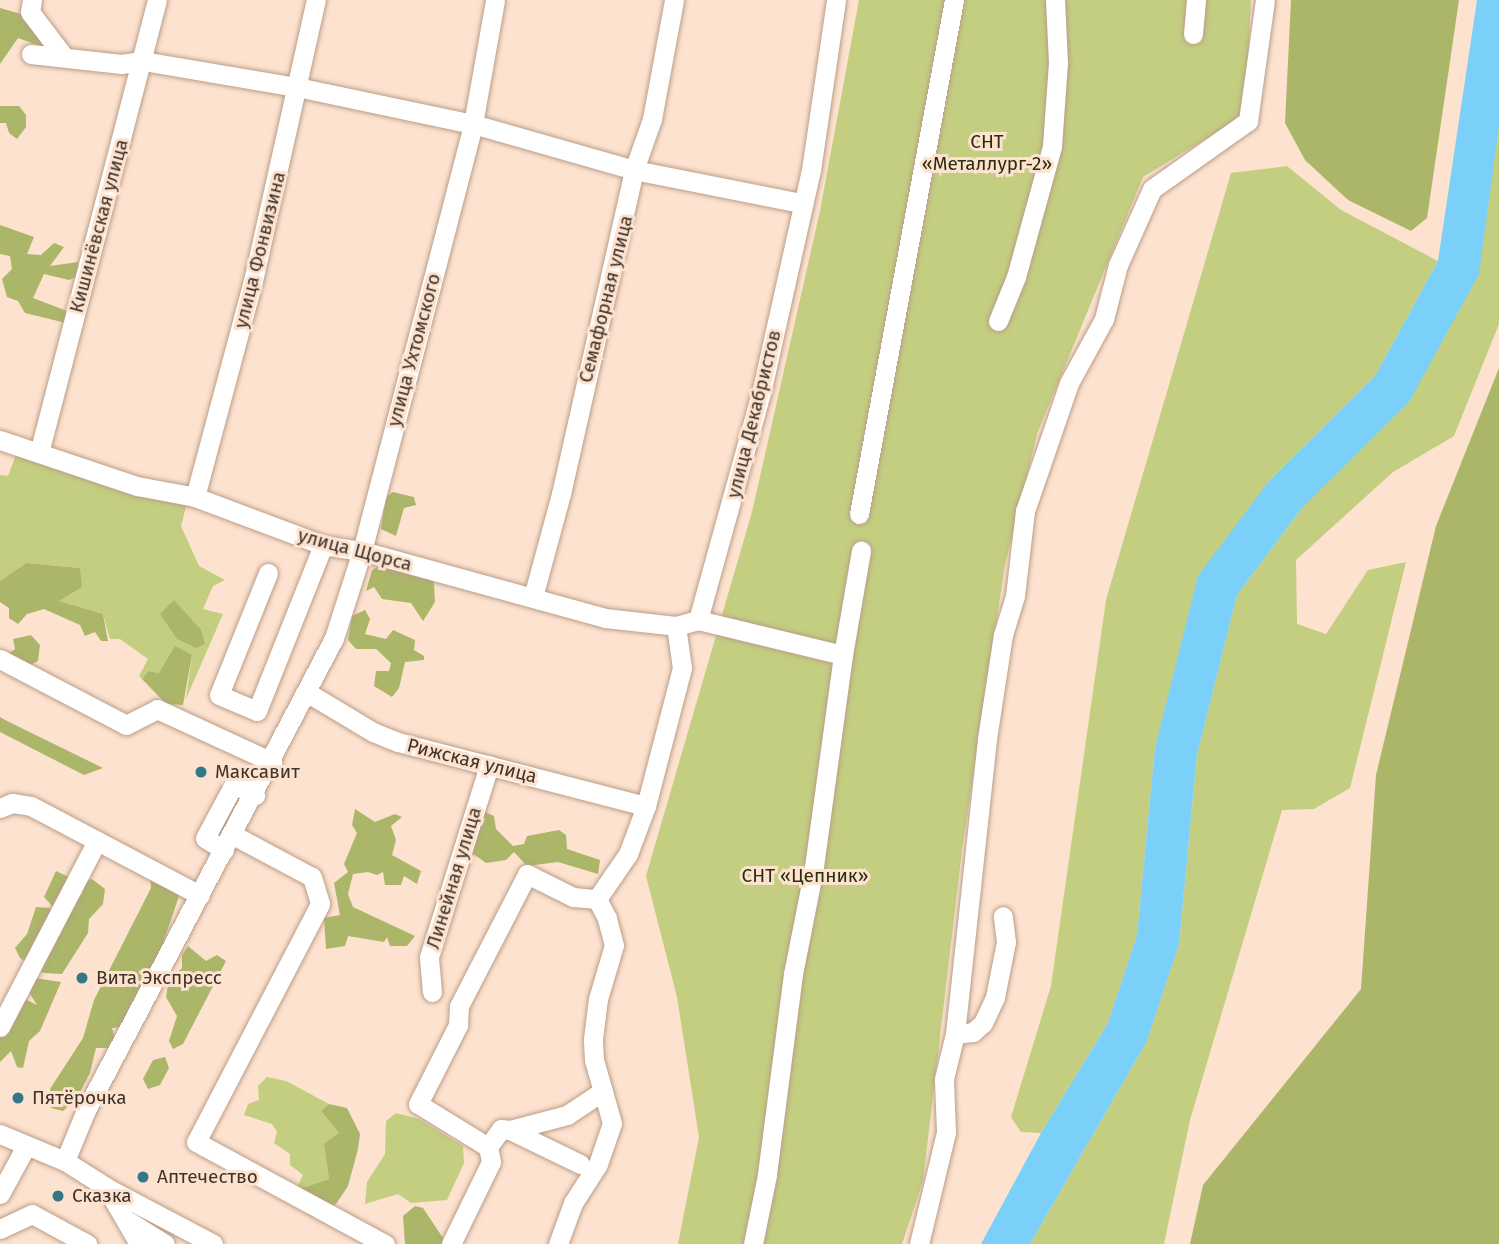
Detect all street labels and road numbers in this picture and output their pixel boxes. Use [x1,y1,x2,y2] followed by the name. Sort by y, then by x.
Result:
[65,137,133,315] street label: Кишинёвская улица
[230,169,290,331] street label: улица Фонвизина
[574,213,638,385] street label: Семафорная улица
[383,271,445,429] street label: улица Ухтомского
[722,328,786,500] street label: улица Декабристов
[295,524,415,576] street label: улица Щорса
[405,734,539,788] street label: Рижская улица
[422,804,486,952] street label: Линейная улица

